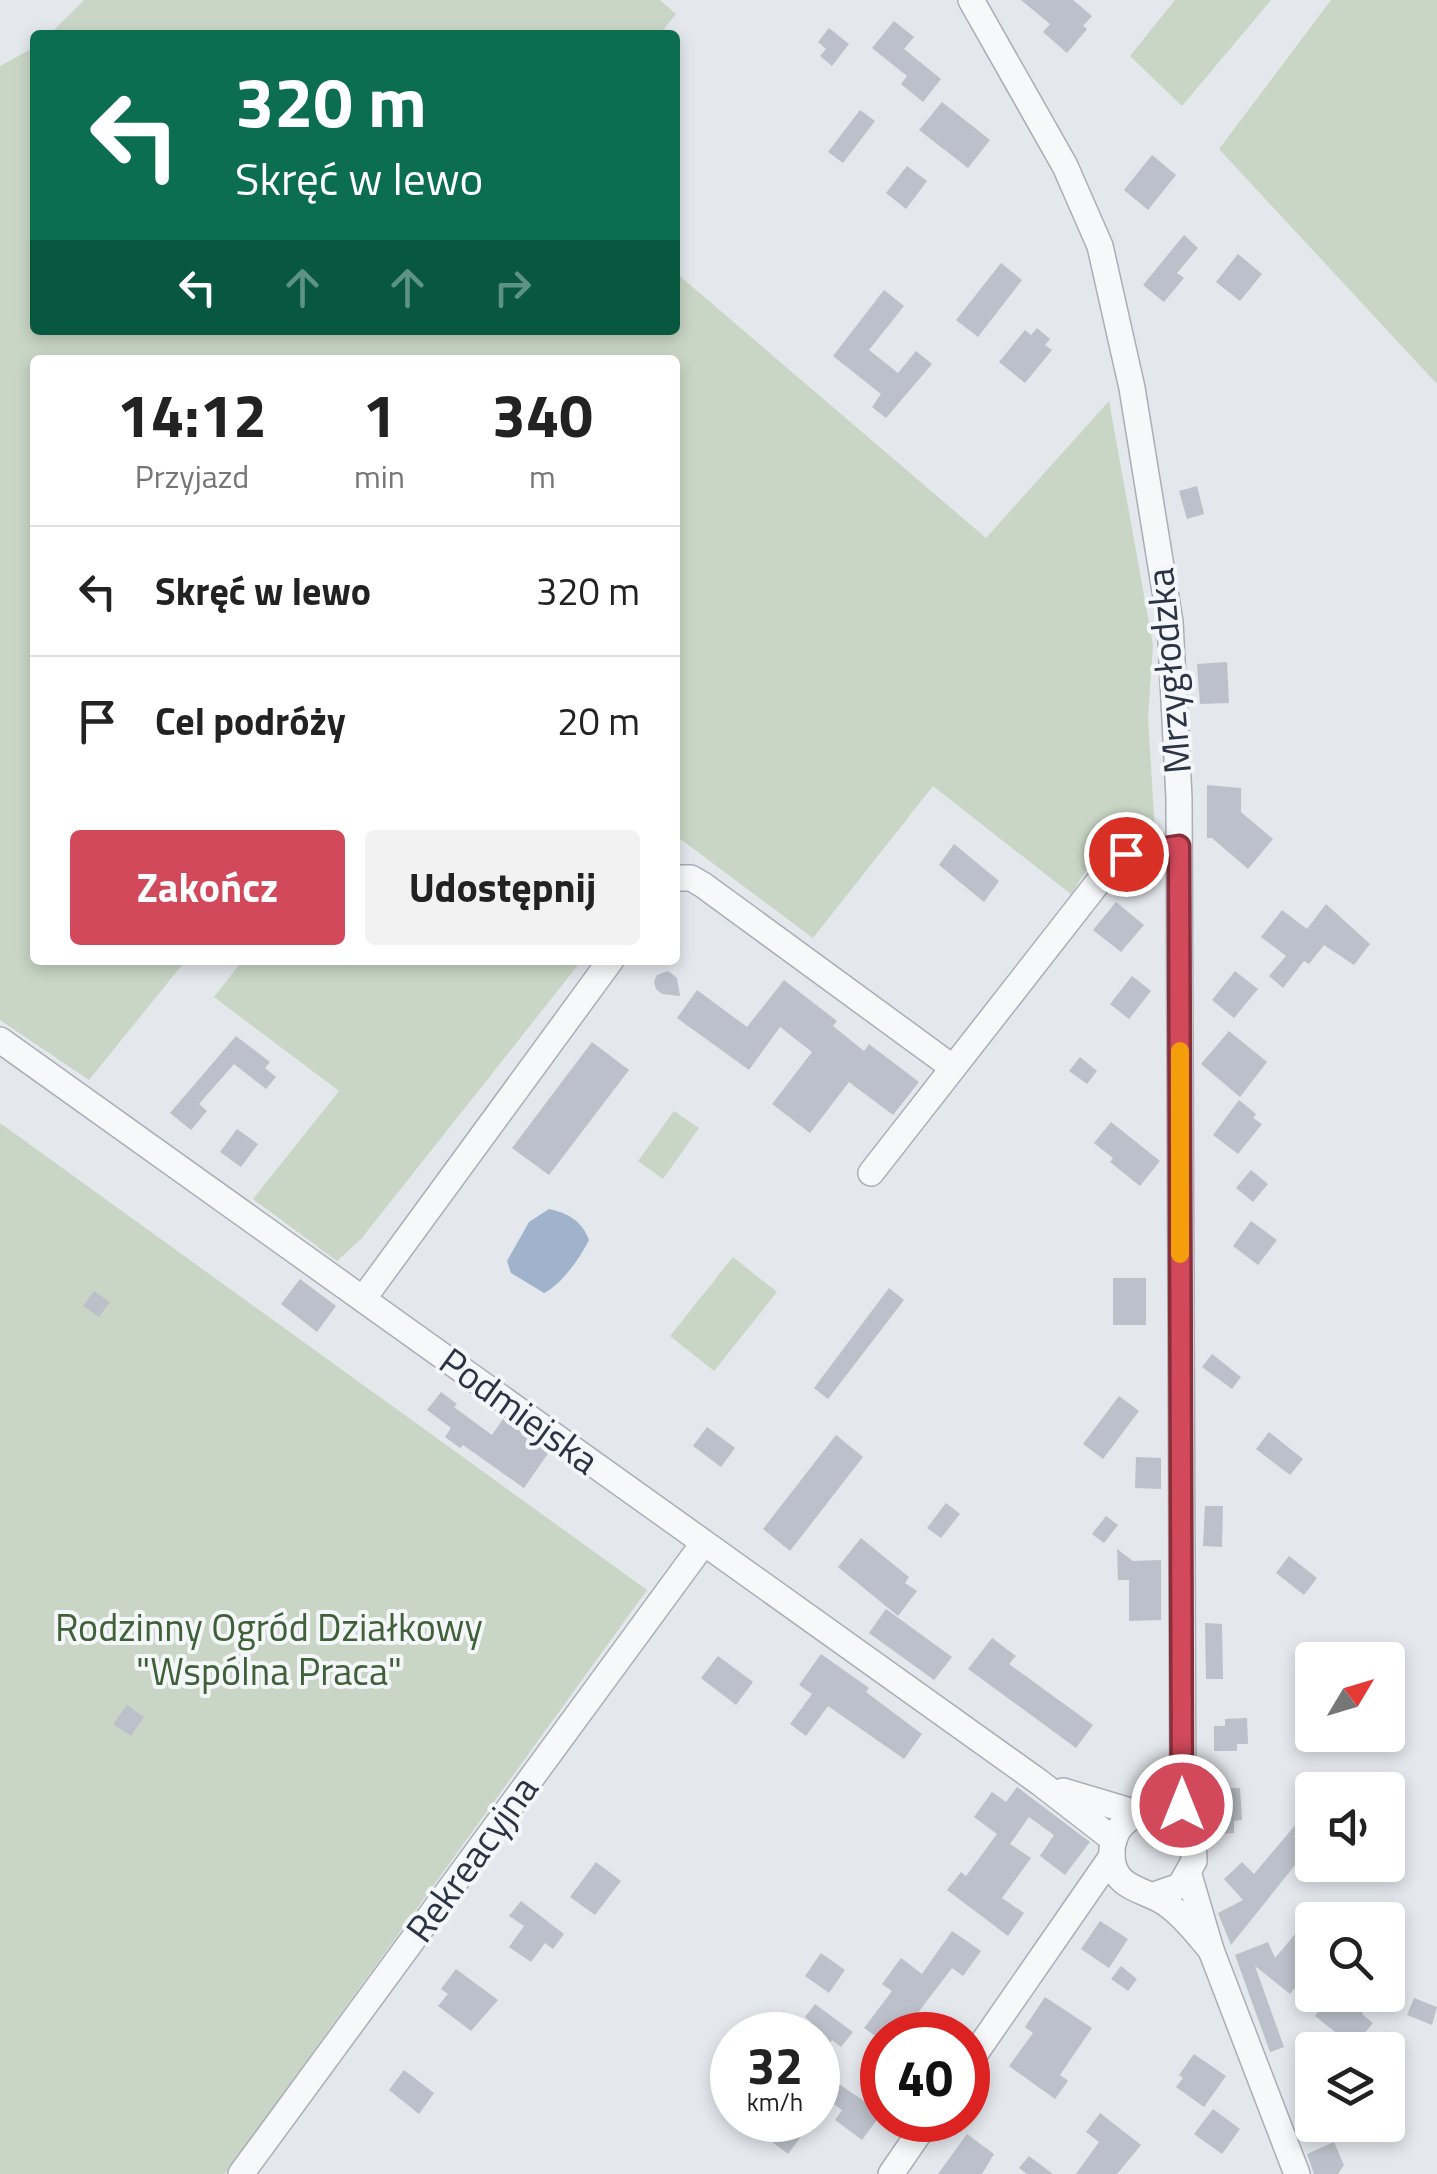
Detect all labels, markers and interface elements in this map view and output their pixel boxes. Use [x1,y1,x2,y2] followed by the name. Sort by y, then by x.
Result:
[235,48,427,154] text: 320 m
[70,70,200,200] icon: left
[235,144,483,212] text: Skręć w lewo
[170,260,225,315] icon: left
[275,260,330,315] icon: ahead
[380,260,435,315] icon: ahead
[485,260,540,315] icon: right
[117,369,267,460] text: 14:12
[363,369,396,460] text: 1
[492,369,593,460] text: 340
[135,452,249,500] text: Przyjazd
[354,452,405,500] text: min
[529,452,556,500] text: m
[155,562,371,620] text: Skręć w lewo
[536,562,640,620] text: 320 m
[70,564,125,619] icon: left
[1130,566,1206,776] street label: Mrzygłodzka
[155,692,346,750] text: Cel podróży
[557,692,640,750] text: 20 m
[70,694,125,749] icon: arrive
[1084,812,1169,897] pin
[1099,827,1154,882] icon: arrive
[70,830,345,945] button: Zakończ
[365,830,640,945] button: Udostępnij
[428,1332,611,1488] street label: Podmiejska
[55,1598,483,1700] park label: Rodzinny Ogród Działkowy "Wspólna Praca"
[1295,1642,1405,1752] north arrow
[1295,1642,1405,2142] map controls
[1130,1753,1234,1857] position arrow
[391,1763,552,1954] street label: Rekreacyjna
[1295,1772,1405,1882] button: sound
[1295,1902,1405,2012] button: search
[860,2012,990,2142] speed limit sign: 40
[747,2027,803,2103] text: 32
[1295,2032,1405,2142] button: layers
[747,2083,803,2121] text: km/h

